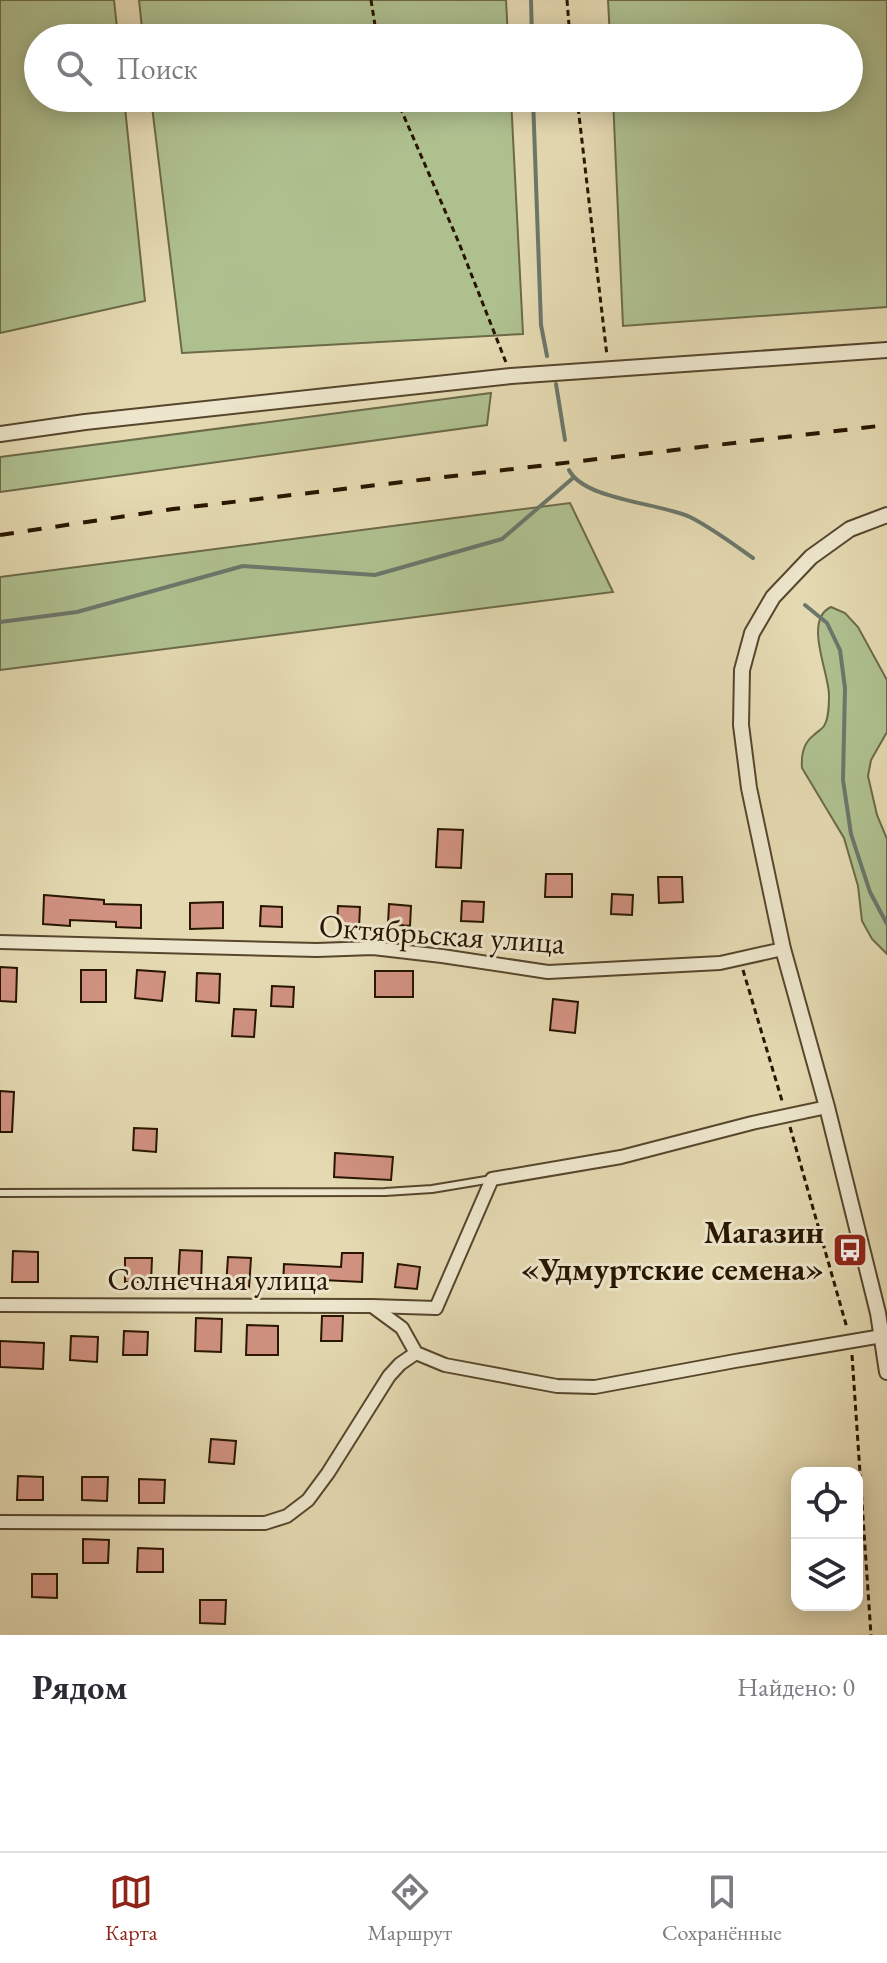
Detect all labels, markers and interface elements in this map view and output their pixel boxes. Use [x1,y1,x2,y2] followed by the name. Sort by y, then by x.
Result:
[24,24,863,112] search box
[52,46,96,90] icon: search
[116,49,198,88] text: Поиск
[318,904,567,964] street label: Октябрьская улица
[521,1211,824,1290] place label: Магазин «Удмуртские семена»
[831,1231,869,1269] bus stop icon: Магазин «Удмуртские семена»
[107,1258,329,1300] street label: Солнечная улица
[791,1467,863,1611] map controls
[791,1467,863,1539] button: locate
[791,1539,863,1611] button: layers
[32,1665,127,1709] text: Рядом
[737,1670,855,1704] text: Найдено: 0
[105,1870,158,1947] tab: Карта
[368,1870,452,1947] tab: Маршрут
[662,1870,782,1947] tab: Сохранённые

